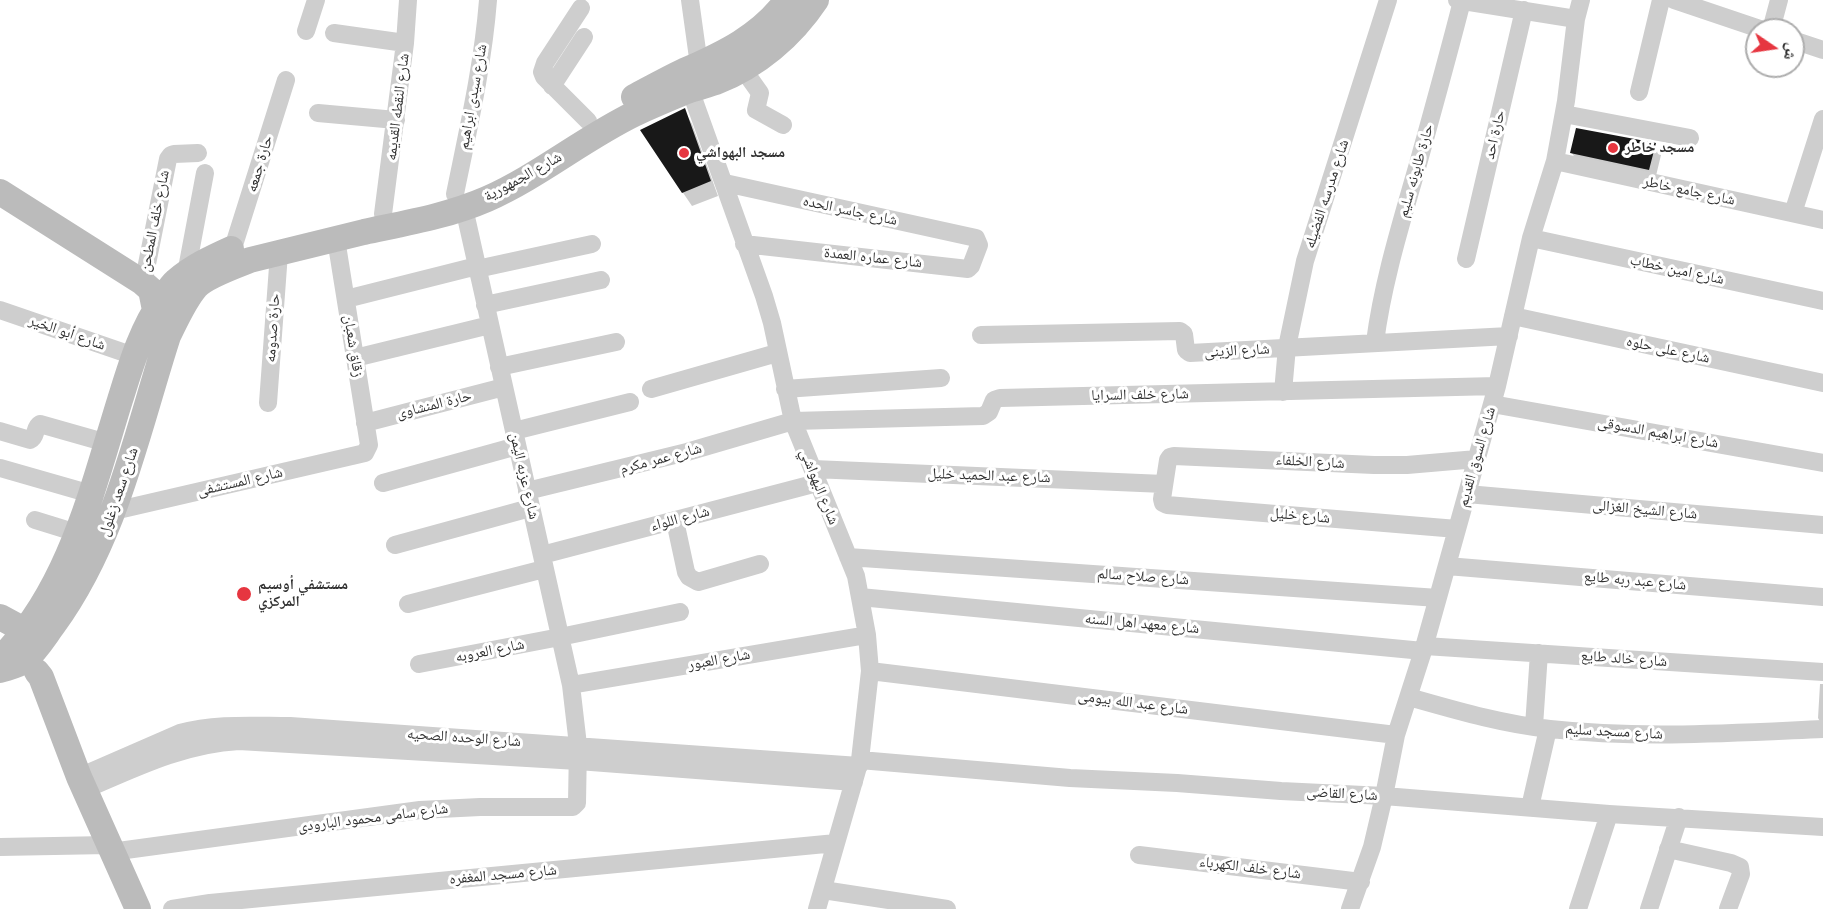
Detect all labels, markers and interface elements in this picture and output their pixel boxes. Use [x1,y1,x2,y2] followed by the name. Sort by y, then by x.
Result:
[1745,18,1805,78] north arrow
[1781,42,1801,62] text: ش
[455,43,491,151] street label: شارع سيدى ابراهيم
[382,52,414,162] street label: شارع النقطه القديمه
[1481,109,1509,161] street label: حارة احد
[1394,122,1438,220] street label: حارة طابونه سليم
[243,134,277,194] street label: حارة جمعه
[1301,137,1353,251] street label: شارع مدرسه الفضيله
[1625,139,1694,157] place label: مسجد خاطر
[1606,141,1620,155] marker: مسجد خاطر
[696,144,785,162] place label: مسجد البهواشي
[677,146,691,160] marker: مسجد البهواشي
[481,148,565,206] street label: شارع الجمهورية
[136,169,174,273] street label: شارع خلف المطحن
[1641,172,1737,210] street label: شارع جامع خاطر
[801,192,899,230] street label: شارع جاسر الحده
[823,244,923,272] street label: شارع عماره العمدة
[1628,251,1726,289] street label: شارع امين خطاب
[262,293,284,363] street label: حارة صدومه
[26,312,108,354] street label: شارع أبو الخير
[339,314,367,378] street label: زقاق شعبان
[1625,332,1711,368] street label: شارع على حلوه
[1204,340,1270,362] street label: شارع الزينى
[1091,385,1189,405] street label: شارع خلف السرايا
[395,387,473,423] street label: حارة المنشاوى
[1454,405,1500,509] street label: شارع السوق القديم
[1596,414,1720,452] street label: شارع ابراهيم الدسوقى
[505,431,543,521] street label: شارع عزبه اليمن
[618,439,704,479] street label: شارع عمر مكرم
[95,445,143,539] street label: شارع سعد زغلول
[796,446,842,528] street label: شارع البهواشي
[1275,451,1345,473] street label: شارع الخلفاء
[196,463,284,501] street label: شارع المستشفى
[927,465,1051,487] street label: شارع عبد الحميد خليل
[1592,496,1698,524] street label: شارع الشيخ الغزالى
[649,503,711,535] street label: شارع اللواء
[1269,504,1331,528] street label: شارع خليل
[1096,565,1190,589] street label: شارع صلاح سالم
[1583,568,1687,594] street label: شارع عبد ربه طايع
[258,576,348,611] place label: مستشفي أوسيم المركزي
[235,585,253,603] marker: مستشفي أوسيم المركزي
[1084,610,1200,638] street label: شارع معهد اهل السنه
[454,636,526,666] street label: شارع العروبه
[686,646,752,674] street label: شارع العبور
[1580,647,1668,671] street label: شارع خالد طايع
[1077,687,1189,719] street label: شارع عبد الله بيومى
[1565,720,1663,744] street label: شارع مسجد سليم
[407,725,521,751] street label: شارع الوحده الصحيه
[1306,783,1378,805] street label: شارع القاضى
[297,800,449,836] street label: شارع سامى محمود البارودى
[1198,853,1302,883] street label: شارع خلف الكهرباء
[448,861,558,889] street label: شارع مسجد المغفره

